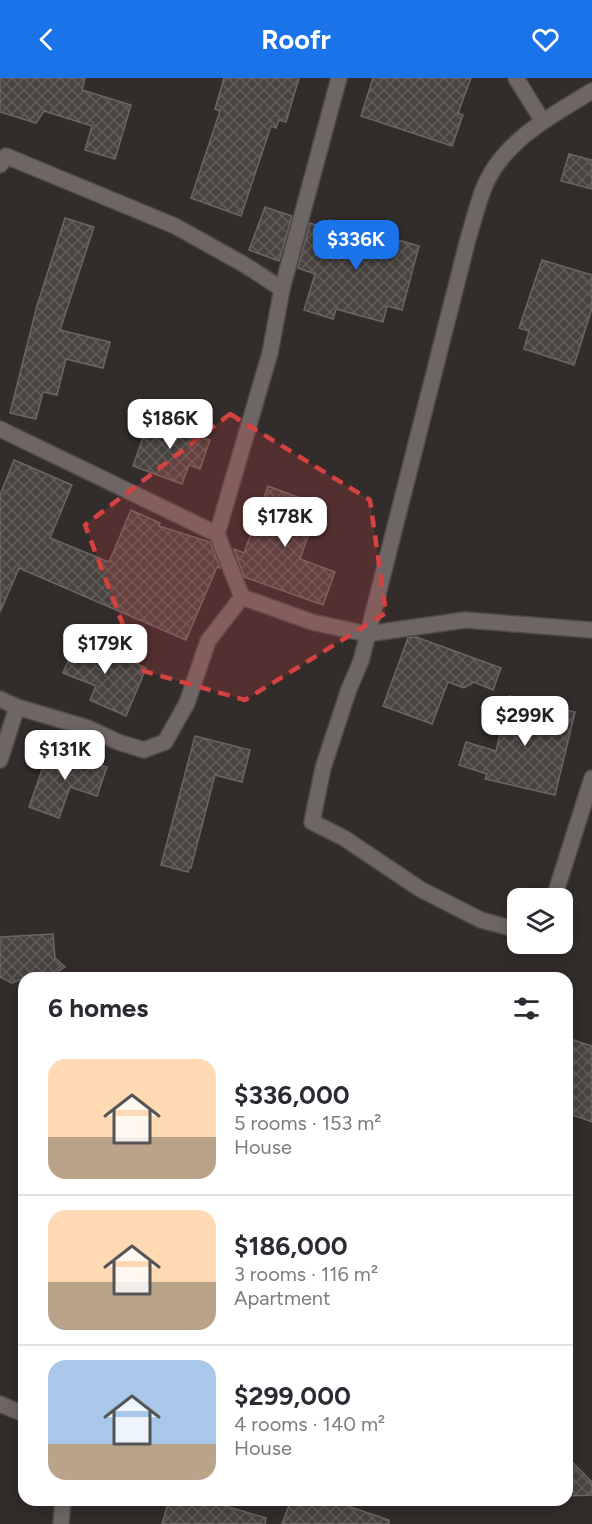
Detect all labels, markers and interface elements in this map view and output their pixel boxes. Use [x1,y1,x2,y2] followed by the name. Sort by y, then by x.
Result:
[30,23,63,56] icon: back
[261,23,331,56] text: Roofr
[529,23,562,56] icon: heart
[314,220,398,271] pin: $336K
[327,227,385,251] text: $336K
[128,399,212,450] pin: $186K
[142,406,198,430] text: $186K
[243,497,327,548] pin: $178K
[257,504,313,528] text: $178K
[63,624,147,675] pin: $179K
[77,631,133,655] text: $179K
[483,696,567,747] pin: $299K
[495,703,555,727] text: $299K
[23,730,107,781] pin: $131K
[39,737,91,761] text: $131K
[507,888,573,954] map controls
[507,888,573,954] button: layers
[48,992,148,1024] text: 6 homes
[510,992,543,1025] icon: filters
[234,1079,350,1111] text: $336,000
[96,1083,168,1155] icon: home
[234,1111,382,1135] text: 5 rooms · 153 m²
[234,1135,292,1159] text: House
[234,1230,348,1262] text: $186,000
[96,1234,168,1306] icon: home
[234,1262,378,1286] text: 3 rooms · 116 m²
[234,1286,331,1310] text: Apartment
[234,1380,351,1412] text: $299,000
[96,1384,168,1456] icon: home
[234,1412,385,1436] text: 4 rooms · 140 m²
[234,1436,292,1460] text: House

